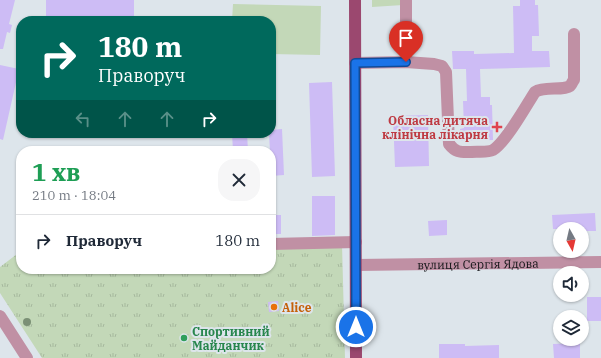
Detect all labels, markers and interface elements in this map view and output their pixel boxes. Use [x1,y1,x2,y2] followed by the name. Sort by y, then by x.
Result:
[389,21,423,62] pin
[395,27,417,49] icon: arrive
[98,28,182,65] text: 180 m
[32,32,84,84] icon: right
[98,64,186,87] text: Праворуч
[72,108,94,130] icon: left
[114,108,136,130] icon: ahead
[156,108,178,130] icon: ahead
[198,108,220,130] icon: right
[382,113,488,142] place label: Обласна дитяча клінічна лікарня
[491,121,503,133] marker: Обласна дитяча клінічна лікарня
[32,156,80,188] text: 1 хв
[218,159,260,201] button: close
[32,187,116,204] text: 210 m · 18:04
[553,222,589,258] north arrow
[553,222,589,346] map controls
[32,230,54,252] icon: right
[66,231,142,250] text: Праворуч
[215,231,260,250] text: 180 m
[417,255,539,272] street label: вулиця Сергія Ядова
[553,266,589,302] button: sound
[282,300,312,315] place label: Alice
[269,302,279,312] marker: Alice
[335,306,377,348] position arrow
[553,310,589,346] button: layers
[192,324,270,353] place label: Спортивний Майданчик
[179,333,189,343] marker: Спортивний Майданчик

